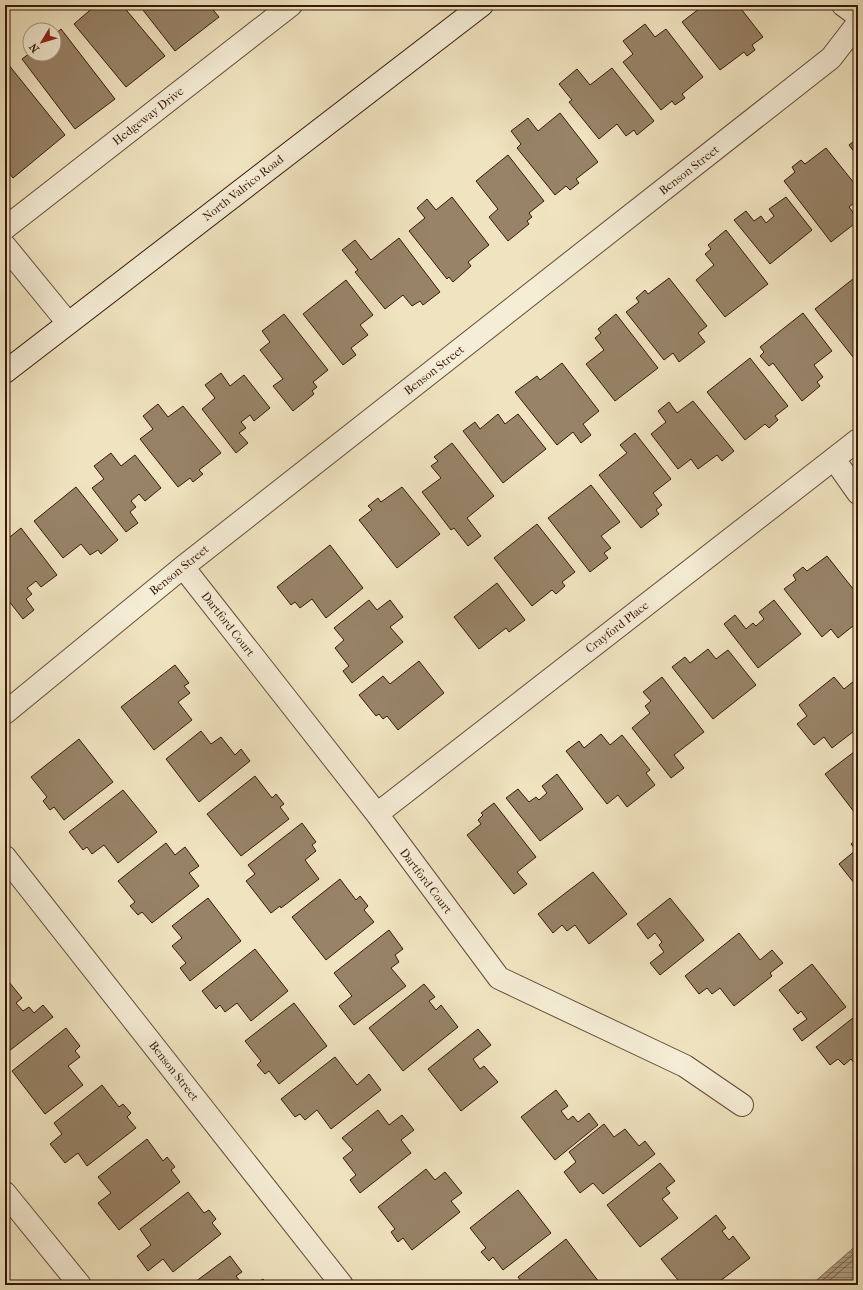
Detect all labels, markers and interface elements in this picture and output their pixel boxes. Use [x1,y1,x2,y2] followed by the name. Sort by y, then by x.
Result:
[22,22,62,62] north arrow
[26,40,42,55] text: N
[110,84,186,148] street label: Hedgeway Drive
[656,142,722,198] street label: Benson Street
[200,152,287,224] street label: North Valrico Road
[401,342,467,398] street label: Benson Street
[146,541,212,598] street label: Benson Street
[198,589,258,660] street label: Dartford Court
[583,598,651,656] street label: Crayford Place
[397,846,456,917] street label: Dartford Court
[146,1038,202,1104] street label: Benson Street

